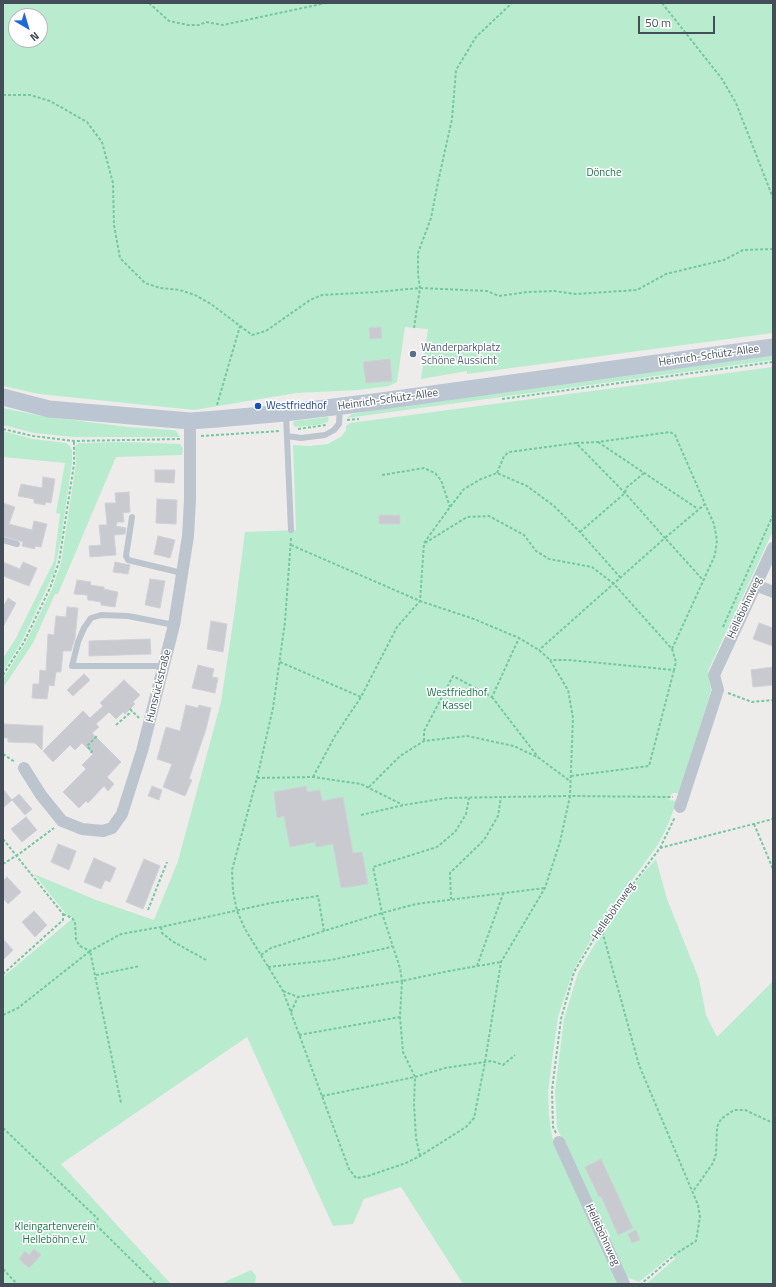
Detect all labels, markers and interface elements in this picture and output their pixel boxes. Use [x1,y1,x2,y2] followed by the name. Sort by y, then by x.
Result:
[8,8,48,48] north arrow
[640,8,717,34] scale bar
[645,13,671,32] text: 50 m
[27,28,43,45] text: N
[586,166,622,180] park label: Dönche
[421,341,500,367] place label: Wanderparkplatz Schöne Aussicht
[658,342,760,370] street label: Heinrich-Schütz-Allee
[408,349,418,359] marker: Wanderparkplatz Schöne Aussicht
[337,386,439,414] street label: Heinrich-Schütz-Allee
[266,399,327,413] place label: Westfriedhof
[253,401,263,411] marker: Westfriedhof
[725,575,765,641] street label: Helleböhnweg
[144,648,174,724] street label: Hunsrückstraße
[427,686,487,712] park label: Westfriedhof Kassel
[590,880,638,942] street label: Helleböhnweg
[582,1202,622,1268] street label: Helleböhnweg
[14,1220,96,1246] park label: Kleingartenverein Helleböhn e.V.

